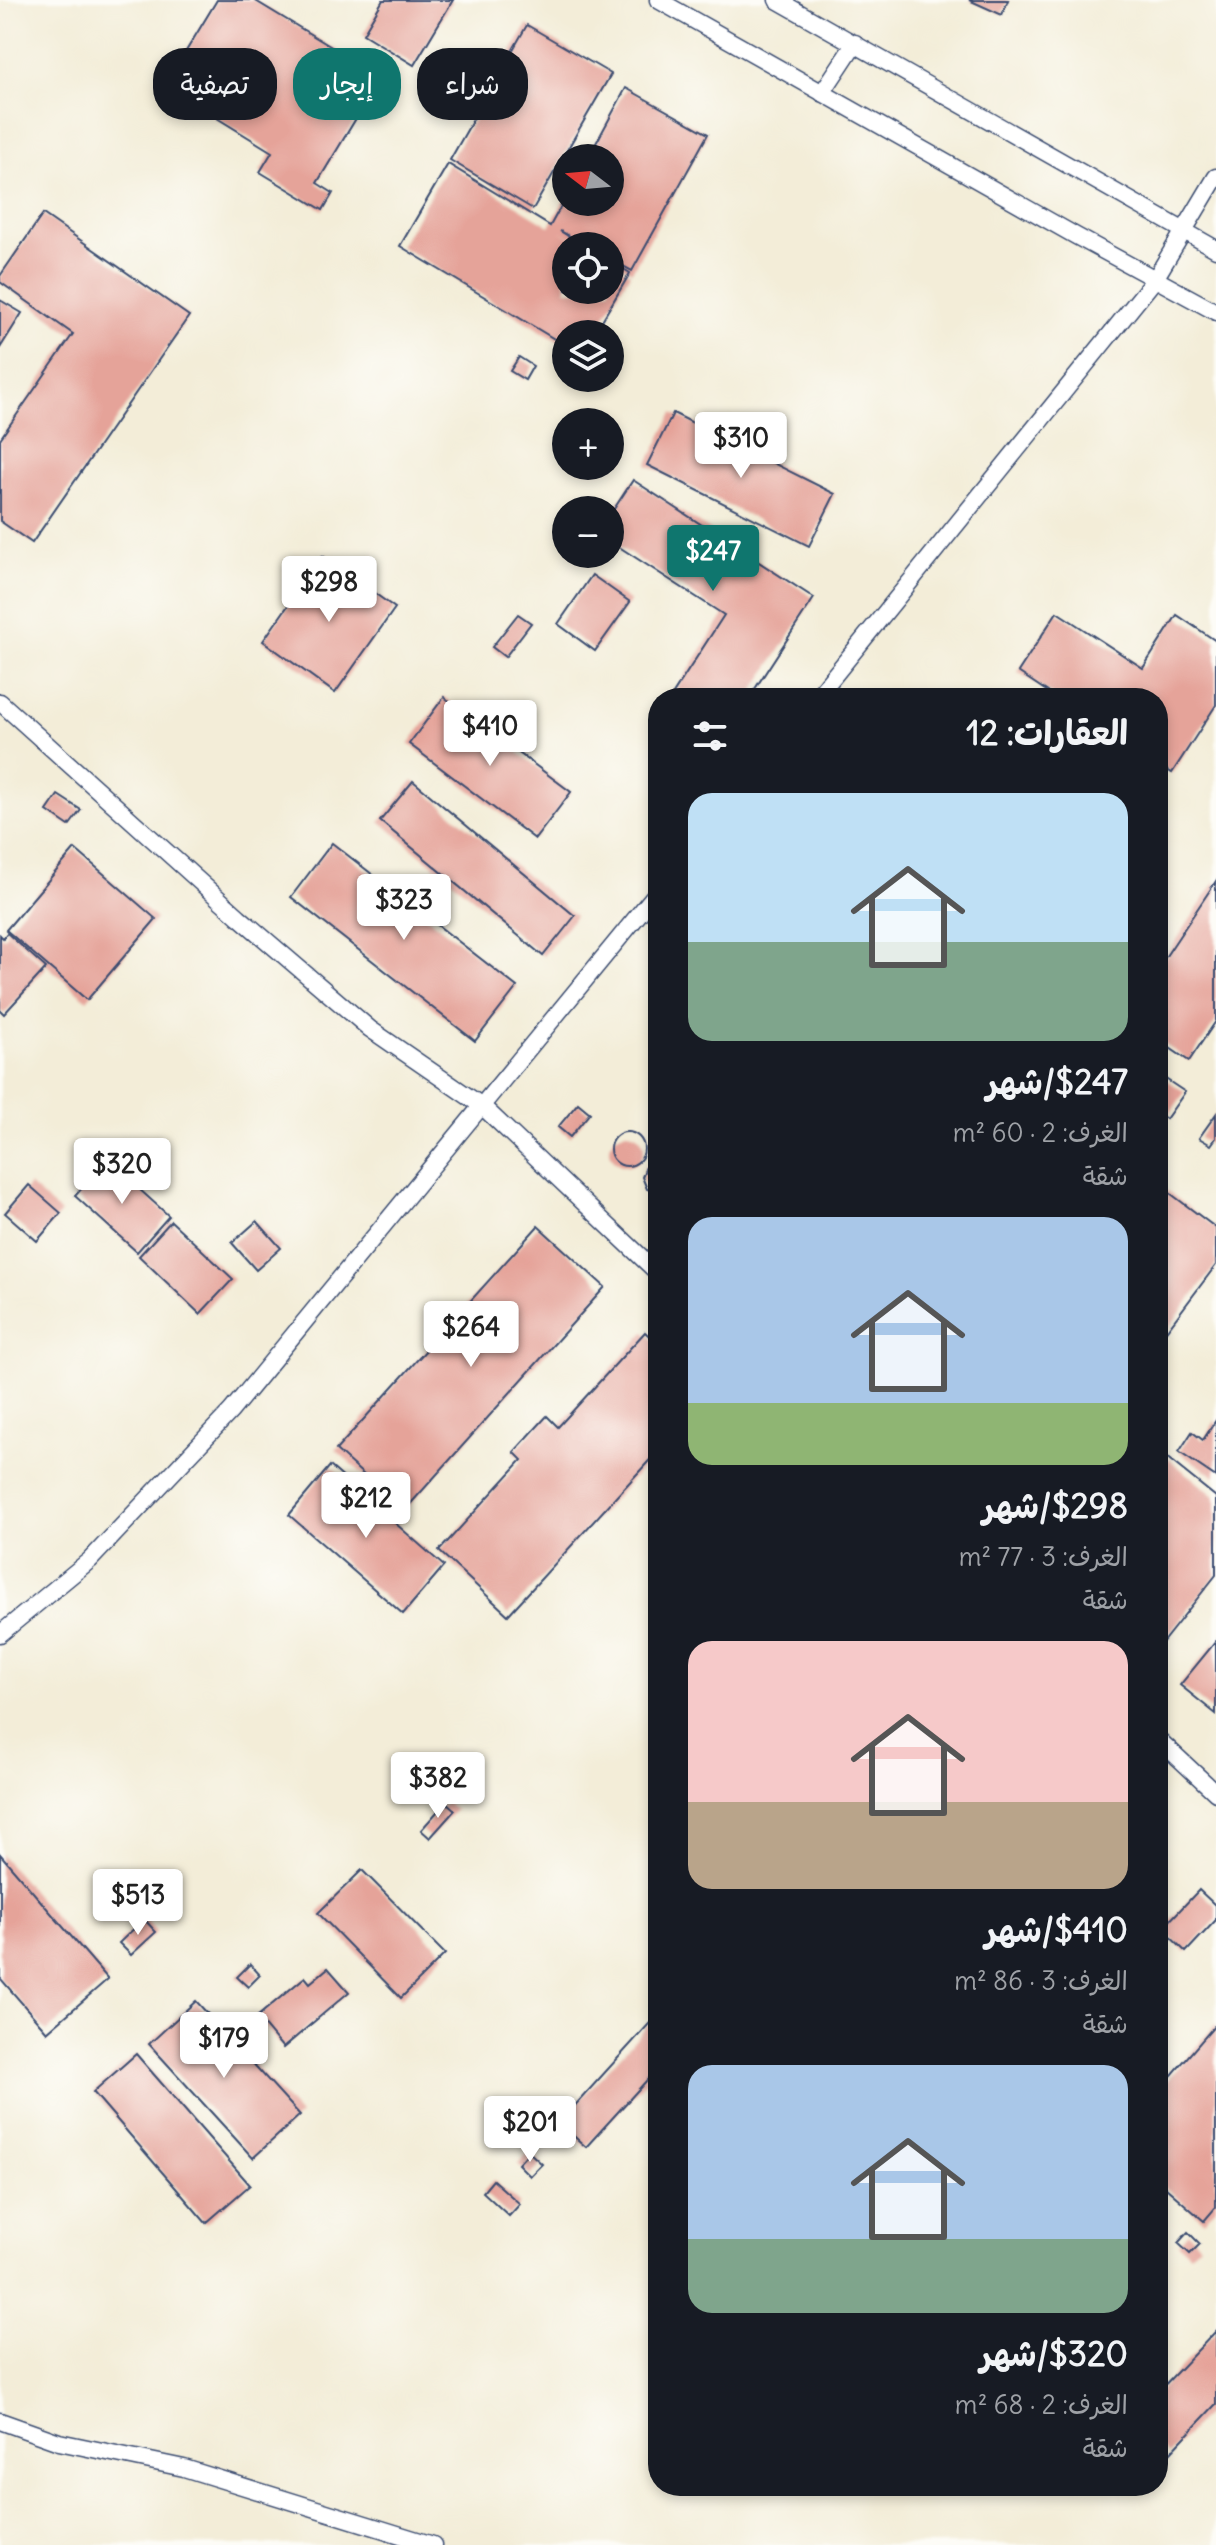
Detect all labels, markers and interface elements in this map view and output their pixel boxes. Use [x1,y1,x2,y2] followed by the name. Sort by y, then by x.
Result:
[153,48,277,120] chip: تصفية
[293,48,401,120] chip: إيجار
[417,48,528,120] chip: شراء
[552,144,624,216] north arrow
[552,144,624,568] map controls
[552,232,624,304] button: locate
[552,320,624,392] button: layers
[552,408,624,480] button: +
[694,412,788,480] pin: $310
[713,421,769,454] text: $310
[552,496,624,568] button: −
[666,525,760,593] pin: $247
[685,534,741,567] text: $247
[282,556,376,624] pin: $298
[300,565,358,598] text: $298
[443,700,537,768] pin: $410
[462,709,518,742] text: $410
[966,711,1128,754] text: العقارات: 12
[688,714,732,758] icon: filters
[836,845,980,989] icon: home
[357,874,451,942] pin: $323
[375,883,433,916] text: $323
[986,1060,1128,1103] text: $247/شهر
[953,1116,1128,1149] text: الغرف: 2 · 60 m²
[75,1138,169,1206] pin: $320
[92,1147,152,1180] text: $320
[1083,1159,1128,1192] text: شقة
[836,1269,980,1413] icon: home
[424,1301,518,1369] pin: $264
[442,1310,500,1343] text: $264
[319,1472,413,1540] pin: $212
[339,1481,393,1514] text: $212
[983,1484,1128,1527] text: $298/شهر
[959,1540,1128,1573] text: الغرف: 3 · 77 m²
[1083,1583,1128,1616] text: شقة
[836,1693,980,1837] icon: home
[391,1752,485,1820] pin: $382
[409,1761,467,1794] text: $382
[91,1869,185,1937] pin: $513
[111,1878,165,1911] text: $513
[985,1908,1128,1951] text: $410/شهر
[954,1964,1128,1997] text: الغرف: 3 · 86 m²
[1083,2007,1128,2040] text: شقة
[177,2012,271,2080] pin: $179
[198,2021,250,2054] text: $179
[483,2096,577,2164] pin: $201
[502,2105,558,2138] text: $201
[836,2117,980,2261] icon: home
[980,2332,1128,2375] text: $320/شهر
[955,2388,1128,2421] text: الغرف: 2 · 68 m²
[1083,2431,1128,2464] text: شقة

